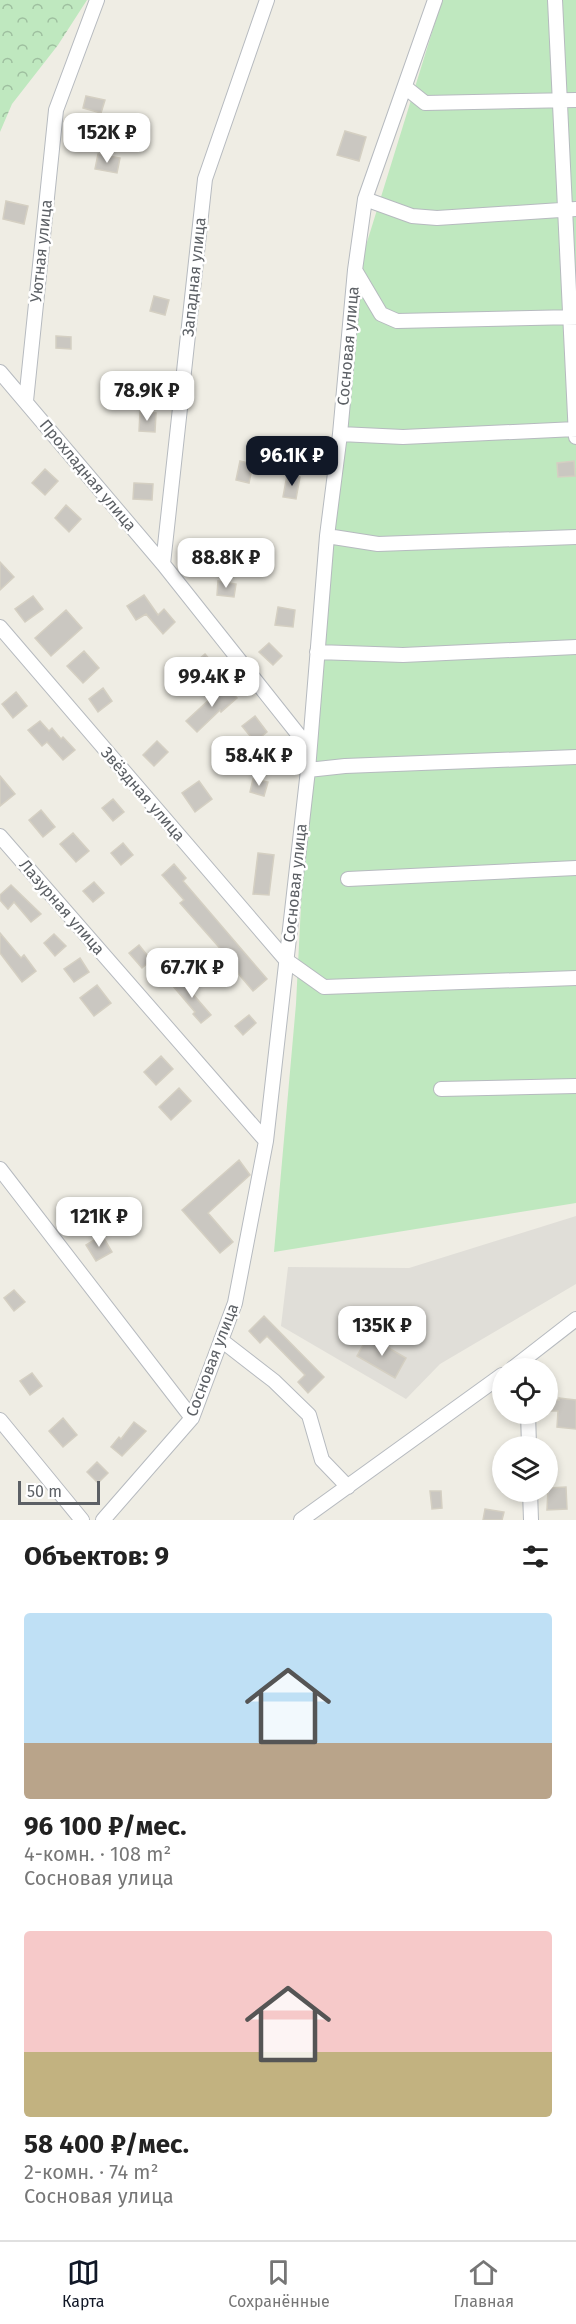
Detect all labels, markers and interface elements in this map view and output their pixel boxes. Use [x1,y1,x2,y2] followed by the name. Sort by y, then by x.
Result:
[58,113,156,164] pin: 152K ₽
[77,120,137,144] text: 152K ₽
[26,199,56,303] street label: Уютная улица
[178,216,210,338] street label: Западная улица
[333,286,363,406] street label: Сосновая улица
[92,371,202,422] pin: 78.9K ₽
[114,378,180,402] text: 78.9K ₽
[36,415,140,535] street label: Прохладная улица
[237,436,347,487] pin: 96.1K ₽
[260,443,324,467] text: 96.1K ₽
[171,538,281,589] pin: 88.8K ₽
[192,545,260,569] text: 88.8K ₽
[157,657,267,708] pin: 99.4K ₽
[178,664,246,688] text: 99.4K ₽
[204,736,314,787] pin: 58.4K ₽
[97,743,189,845] street label: Звёздная улица
[225,743,293,767] text: 58.4K ₽
[279,822,311,944] street label: Сосновая улица
[15,855,109,959] street label: Лазурная улица
[137,948,247,999] pin: 67.7K ₽
[160,955,224,979] text: 67.7K ₽
[50,1197,148,1248] pin: 121K ₽
[70,1204,128,1228] text: 121K ₽
[182,1301,242,1419] street label: Сосновая улица
[333,1306,431,1357] pin: 135K ₽
[352,1313,412,1337] text: 135K ₽
[492,1358,558,1502] map controls
[492,1358,558,1424] button: locate
[492,1436,558,1502] button: layers
[18,1478,100,1506] scale bar
[27,1482,62,1501] text: 50 m
[519,1540,552,1573] icon: filters
[24,1541,169,1572] text: Объектов: 9
[234,1652,342,1760] icon: home
[24,1811,187,1842] text: 96 100 ₽/мес.
[24,1842,171,1866] text: 4-комн. · 108 m²
[24,1866,174,1890] text: Сосновая улица
[234,1970,342,2078] icon: home
[24,2129,189,2160] text: 58 400 ₽/мес.
[24,2160,158,2184] text: 2-комн. · 74 m²
[24,2184,174,2208] text: Сосновая улица
[62,2256,104,2311] tab: Карта
[228,2256,330,2311] tab: Сохранённые
[454,2256,514,2311] tab: Главная

